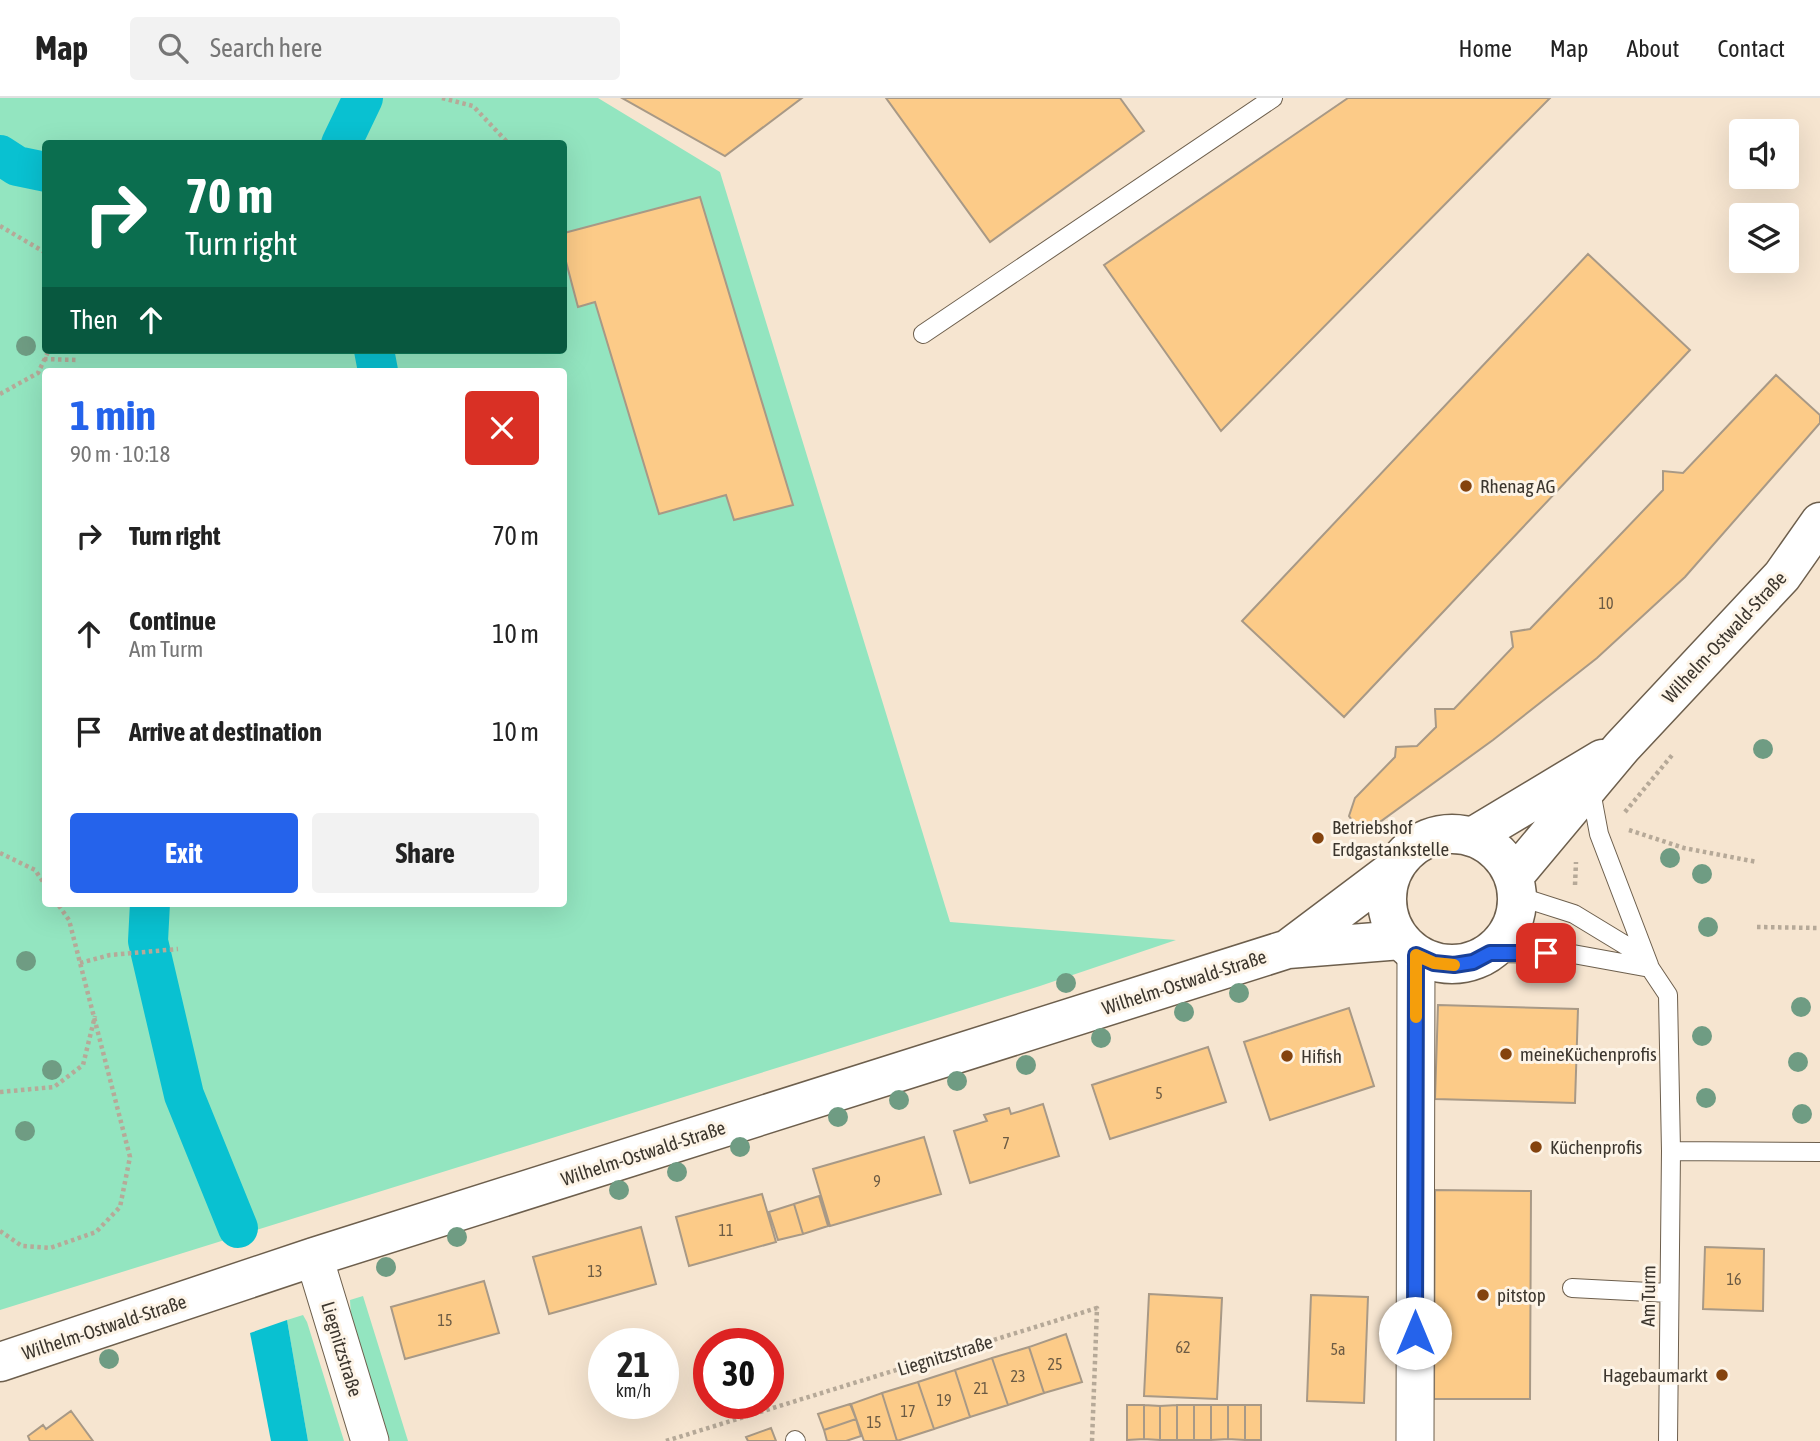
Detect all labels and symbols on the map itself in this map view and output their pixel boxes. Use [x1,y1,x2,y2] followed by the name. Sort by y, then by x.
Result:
[1480,475,1556,497] place label: Rhenag AG
[1458,478,1474,494] marker: Rhenag AG
[1658,567,1790,707] street label: Wilhelm-Ostwald-Straße
[1598,594,1614,612] house number: 10
[1332,816,1449,860] place label: Betriebshof Erdgastankstelle
[1310,830,1326,846] marker: Betriebshof Erdgastankstelle
[1516,923,1576,983] pin
[1099,945,1269,1019] street label: Wilhelm-Ostwald-Straße
[1520,1043,1657,1065] place label: meineKüchenprofis
[1301,1045,1342,1067] place label: Hifish
[1498,1046,1514,1062] marker: meineKüchenprofis
[1279,1048,1295,1064] marker: Hifish
[1155,1084,1163,1102] house number: 5
[558,1116,728,1190] street label: Wilhelm-Ostwald-Straße
[1002,1134,1010,1152] house number: 7
[1550,1136,1643,1158] place label: Küchenprofis
[1528,1139,1544,1155] marker: Küchenprofis
[873,1172,881,1190] house number: 9
[718,1221,734,1239] house number: 11
[587,1262,603,1280] house number: 13
[1636,1265,1660,1327] street label: Am Turm
[1726,1270,1742,1288] house number: 16
[1497,1284,1546,1306] place label: pitstop
[1475,1287,1491,1303] marker: pitstop
[19,1290,189,1364] street label: Wilhelm-Ostwald-Straße
[1378,1296,1452,1370] position arrow
[317,1299,367,1399] street label: Liegnitzstraße
[437,1311,453,1329] house number: 15
[693,1328,784,1419] speed limit sign: 30
[895,1330,995,1380] street label: Liegnitzstraße
[1175,1338,1191,1356] house number: 62
[1331,1340,1345,1358] house number: 5a
[1047,1355,1063,1373] house number: 25
[1603,1364,1708,1386] place label: Hagebaumarkt
[1010,1367,1026,1385] house number: 23
[1714,1367,1730,1383] marker: Hagebaumarkt
[973,1379,989,1397] house number: 21
[936,1391,952,1409] house number: 19
[900,1402,916,1420] house number: 17
[866,1413,882,1431] house number: 15

